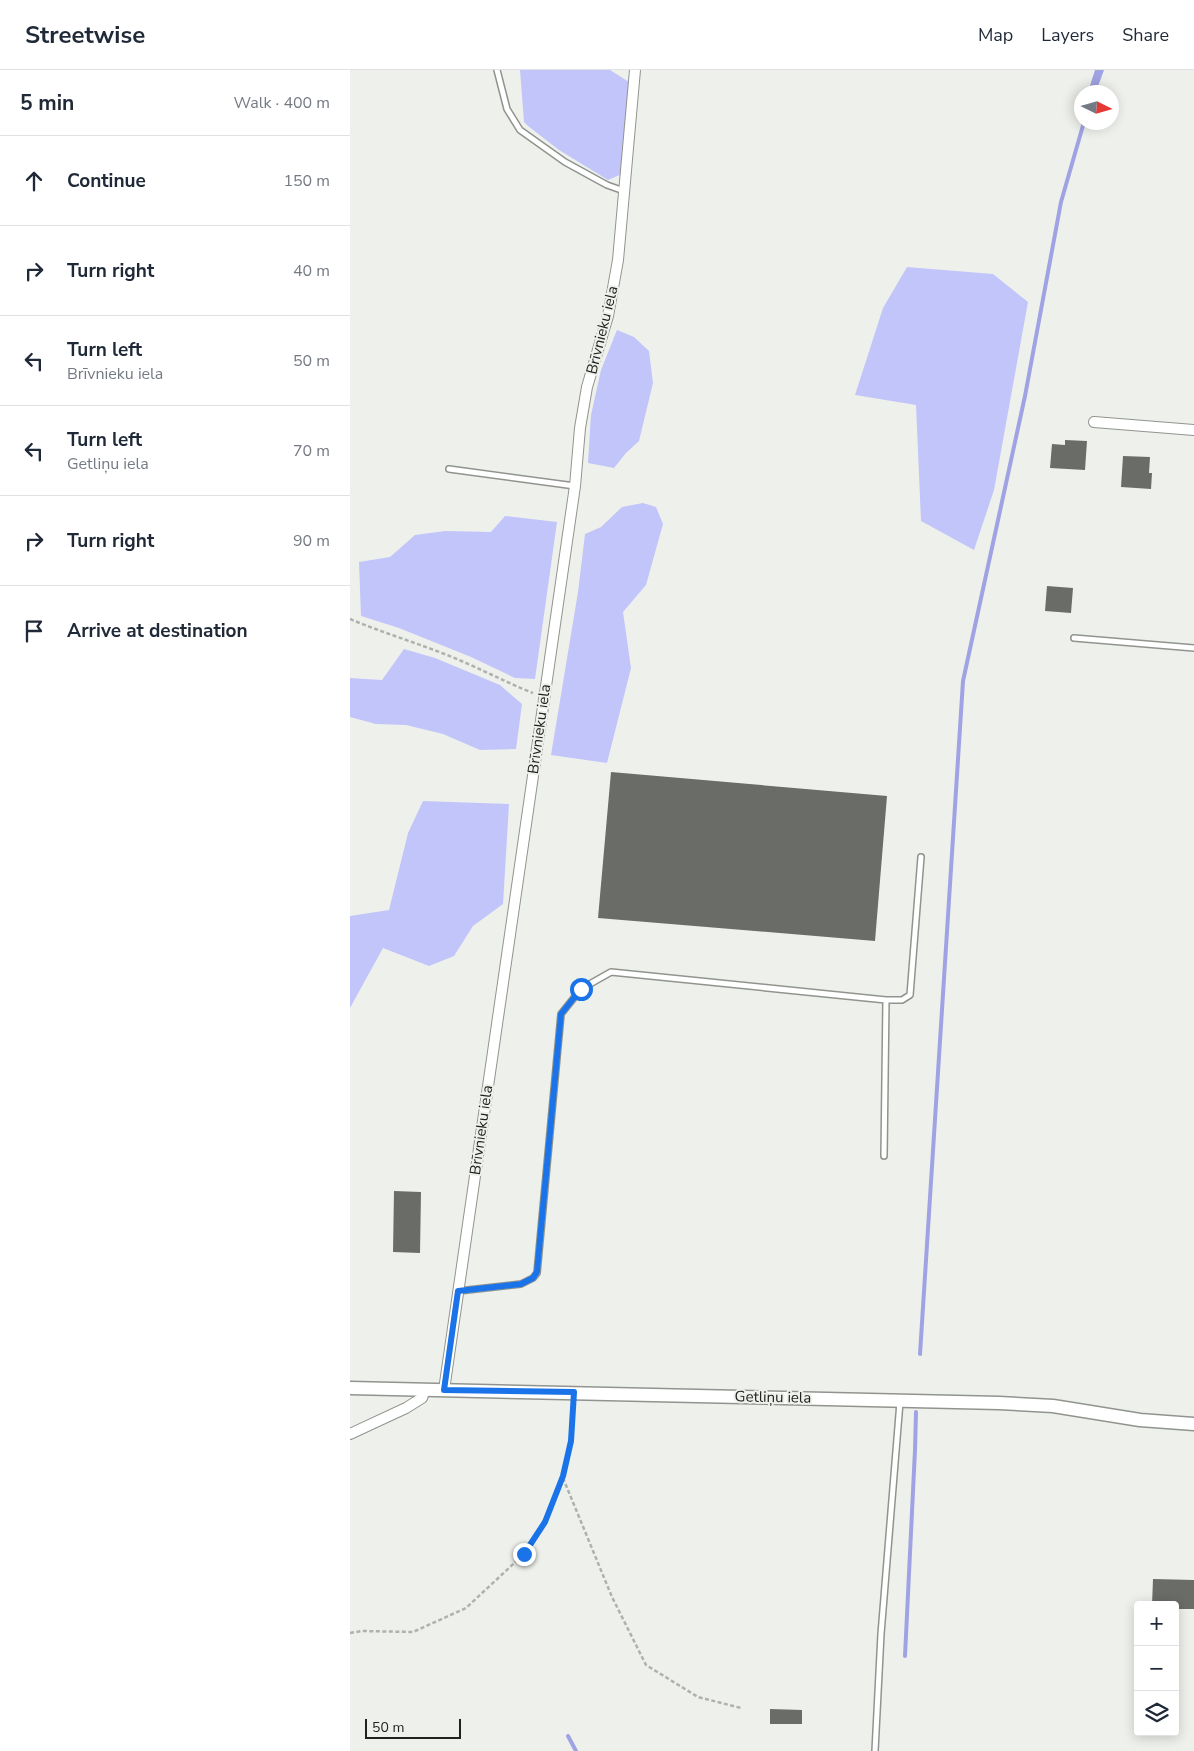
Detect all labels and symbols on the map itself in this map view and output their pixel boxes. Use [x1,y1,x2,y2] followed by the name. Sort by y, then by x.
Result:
[1074,85,1119,130] north arrow
[581,284,623,376] street label: Brīvnieku iela
[523,683,555,775] street label: Brīvnieku iela
[570,978,593,1001] route start
[465,1084,497,1176] street label: Brīvnieku iela
[734,1386,812,1408] street label: Getliņu iela
[513,1543,536,1566] route end
[365,1716,461,1739] scale bar

